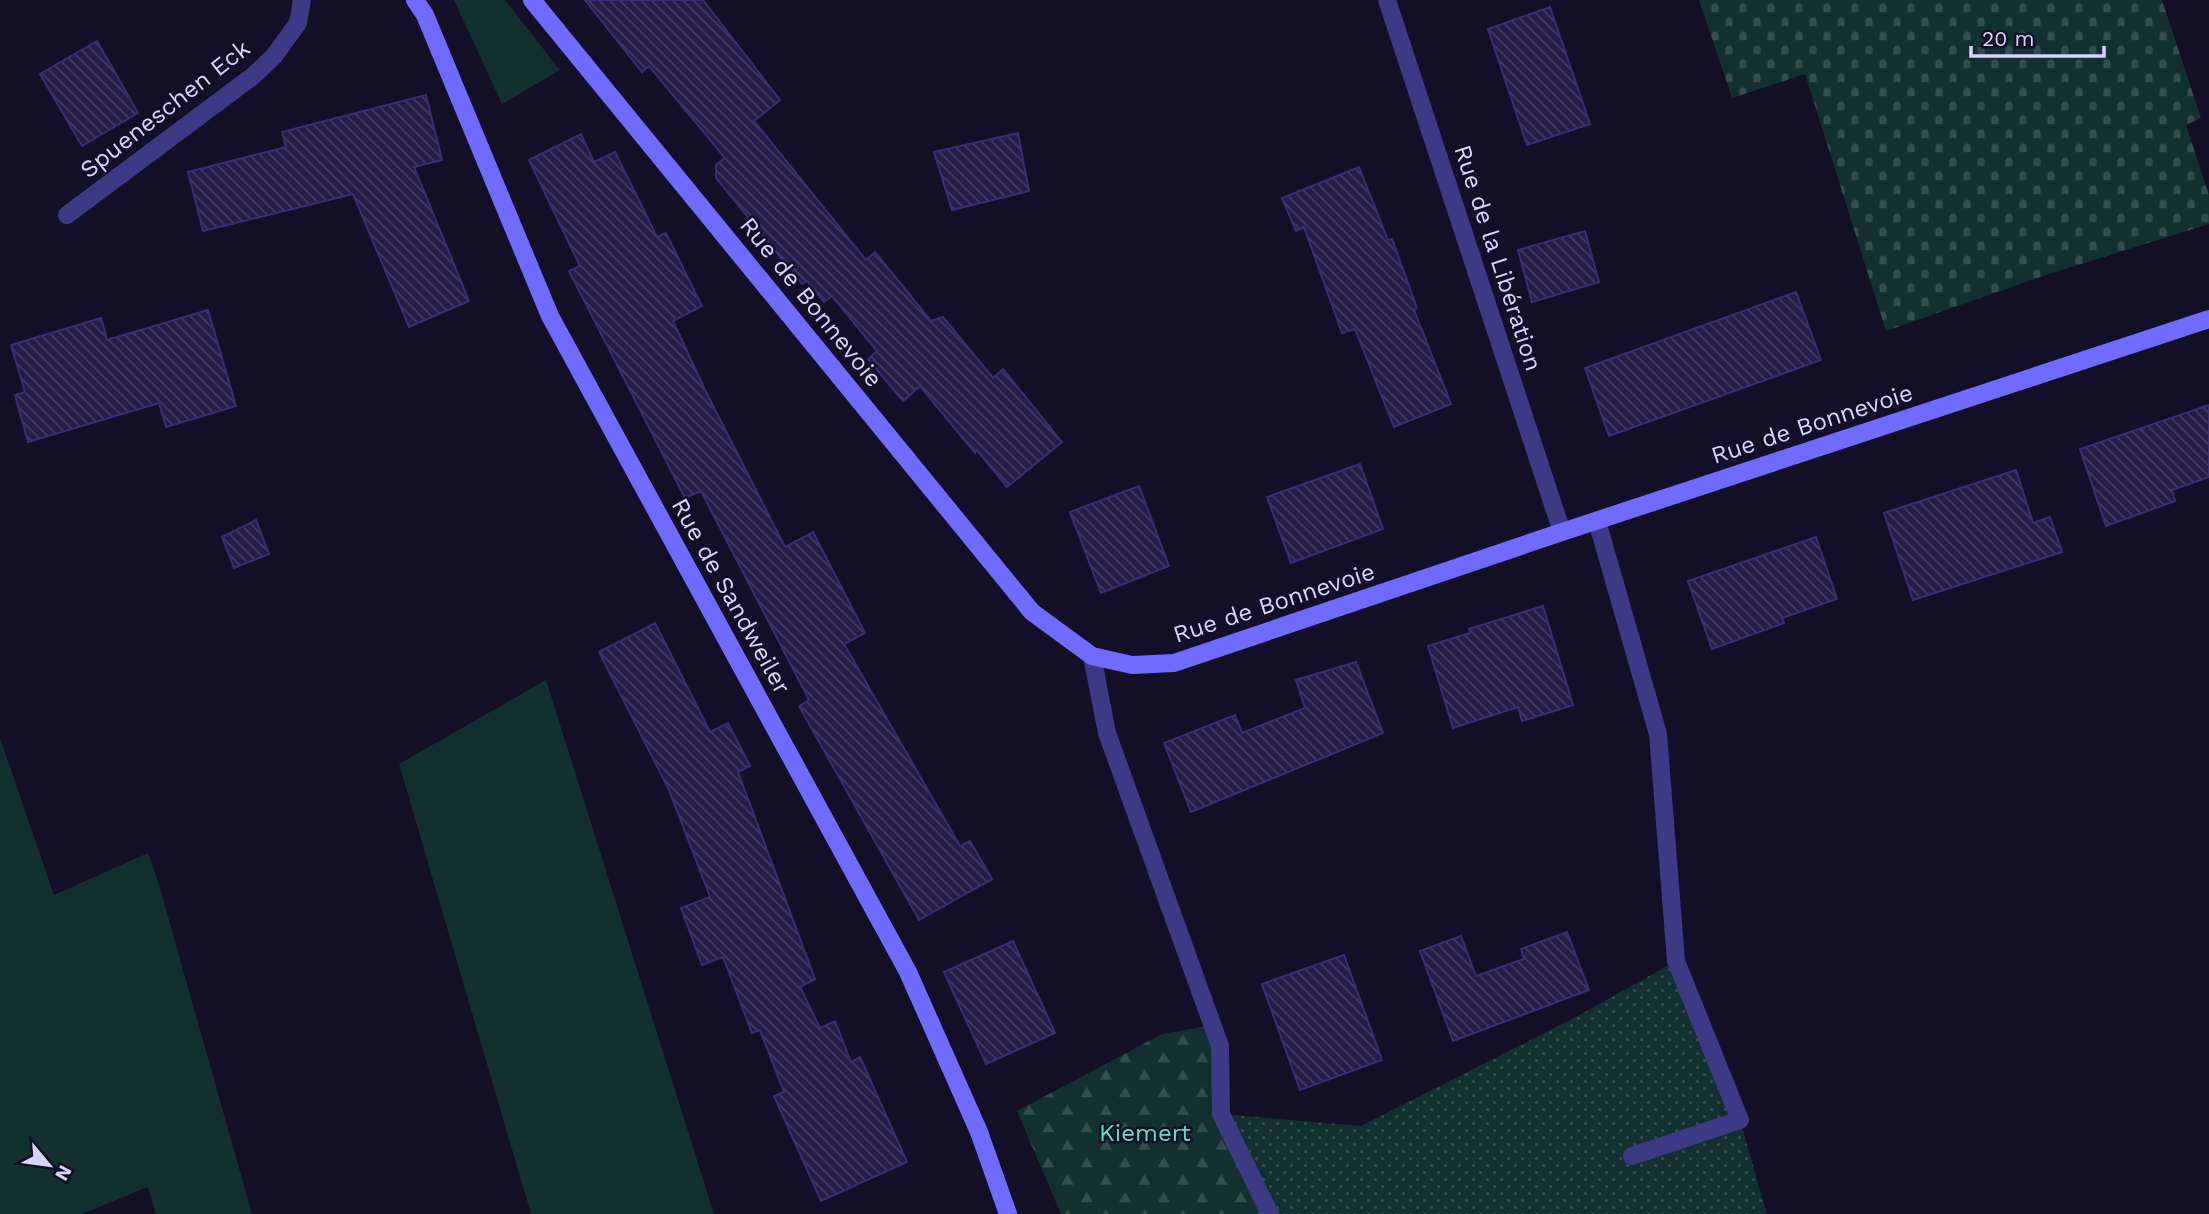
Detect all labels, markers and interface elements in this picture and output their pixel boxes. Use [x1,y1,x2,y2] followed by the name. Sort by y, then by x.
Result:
[1971,14,2104,58] scale bar
[1982,26,2034,51] text: 20 m
[75,34,256,184] street label: Spueneschen Eck
[1448,141,1548,375] street label: Rue de la Libération
[734,212,888,392] street label: Rue de Bonnevoie
[1708,378,1916,470] street label: Rue de Bonnevoie
[666,493,796,699] street label: Rue de Sandweiler
[1170,557,1378,649] street label: Rue de Bonnevoie
[1099,1119,1191,1147] park label: Kiemert
[14,1130,84,1200] north arrow
[50,1161,77,1185] text: N

